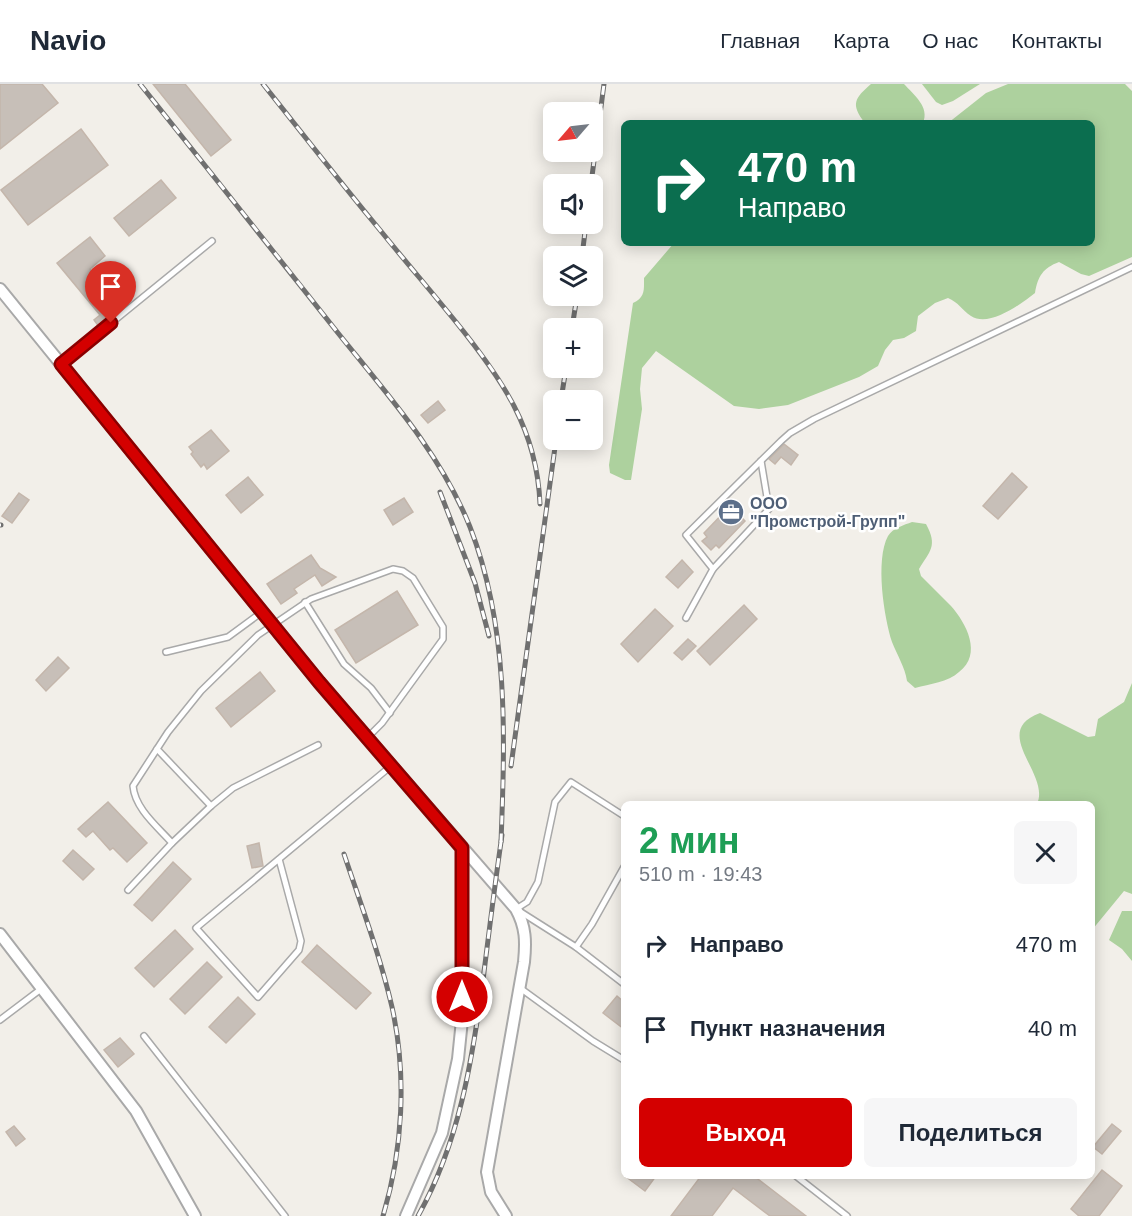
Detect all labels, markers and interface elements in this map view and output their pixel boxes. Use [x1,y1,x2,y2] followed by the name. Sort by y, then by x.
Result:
[30,25,106,56] text: Navio
[720,29,800,52] text: Главная
[833,29,889,52] text: Карта
[922,29,978,52] text: О нас
[1011,29,1102,52] text: Контакты
[543,102,603,162] north arrow
[543,102,603,450] map controls
[639,144,717,222] icon: right
[738,144,857,191] text: 470 m
[543,174,603,234] button: sound
[738,193,846,223] text: Направо
[543,246,603,306] button: layers
[85,261,136,323] pin
[94,270,127,303] icon: arrive
[543,318,603,378] button: +
[543,390,603,450] button: −
[750,495,905,530] place label: ООО "Промстрой-Групп"
[716,497,746,527] office icon: ООО "Промстрой-Групп"
[639,820,740,861] text: 2 мин
[1014,821,1077,884] button: close
[639,863,762,885] text: 510 m · 19:43
[639,929,672,962] icon: right
[690,932,784,957] text: Направо
[1016,932,1077,957] text: 470 m
[430,965,494,1029] position arrow
[639,1013,672,1046] icon: arrive
[690,1016,886,1041] text: Пункт назначения
[1028,1016,1077,1041] text: 40 m
[639,1098,852,1167] button: Выход
[864,1098,1077,1167] button: Поделиться

